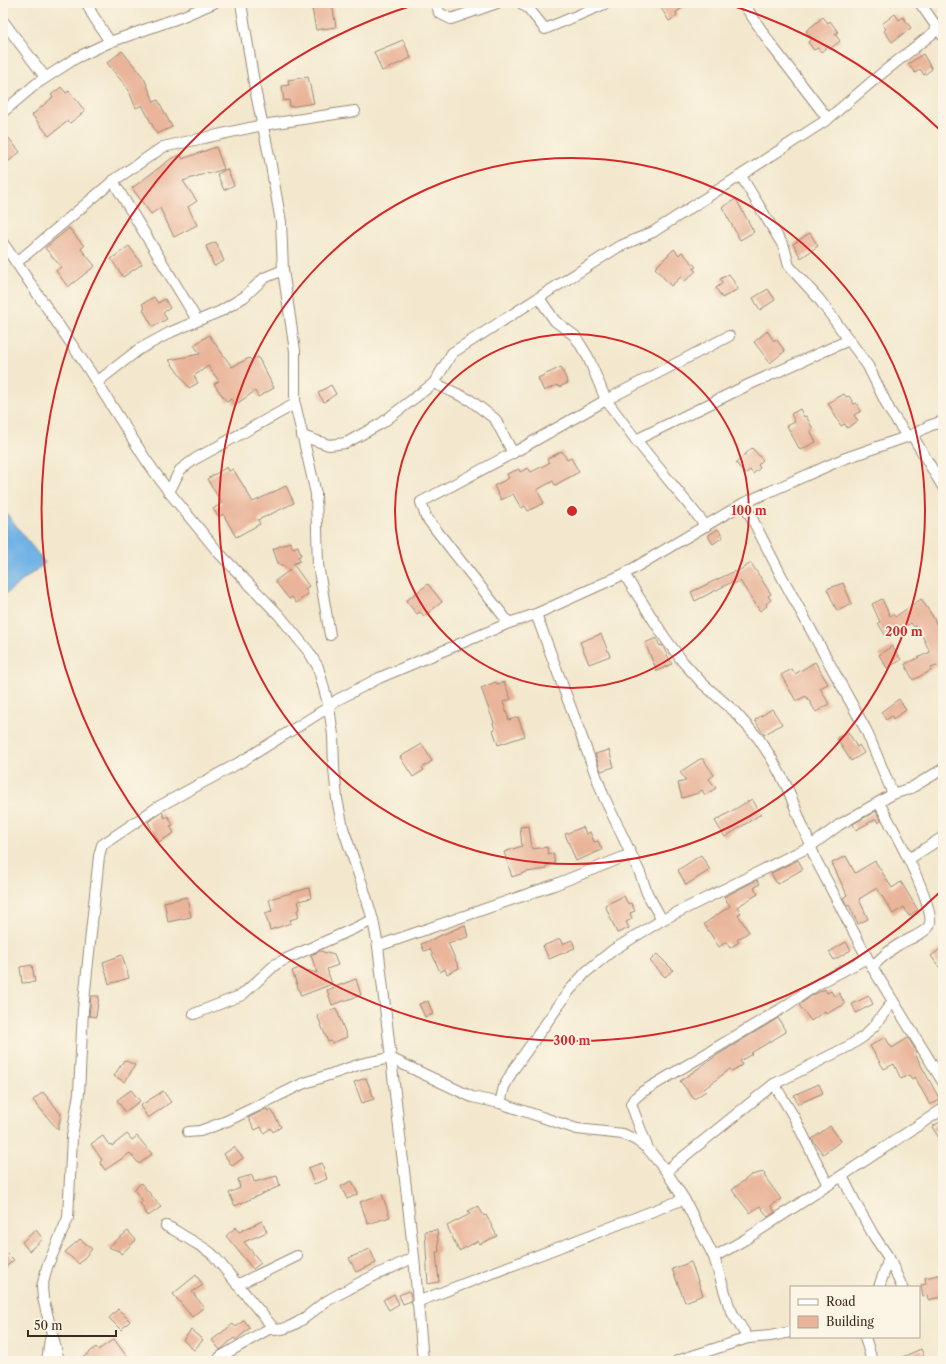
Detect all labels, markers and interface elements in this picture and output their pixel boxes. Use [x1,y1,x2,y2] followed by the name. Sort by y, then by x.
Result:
[731,503,767,518] text: 100 m
[565,504,579,518] centre of rings
[885,624,923,639] text: 200 m
[553,1033,591,1048] text: 300 m
[790,1286,920,1338] legend
[826,1294,856,1309] text: Road
[28,1312,116,1338] scale bar
[826,1314,874,1329] text: Building
[34,1318,63,1333] text: 50 m

